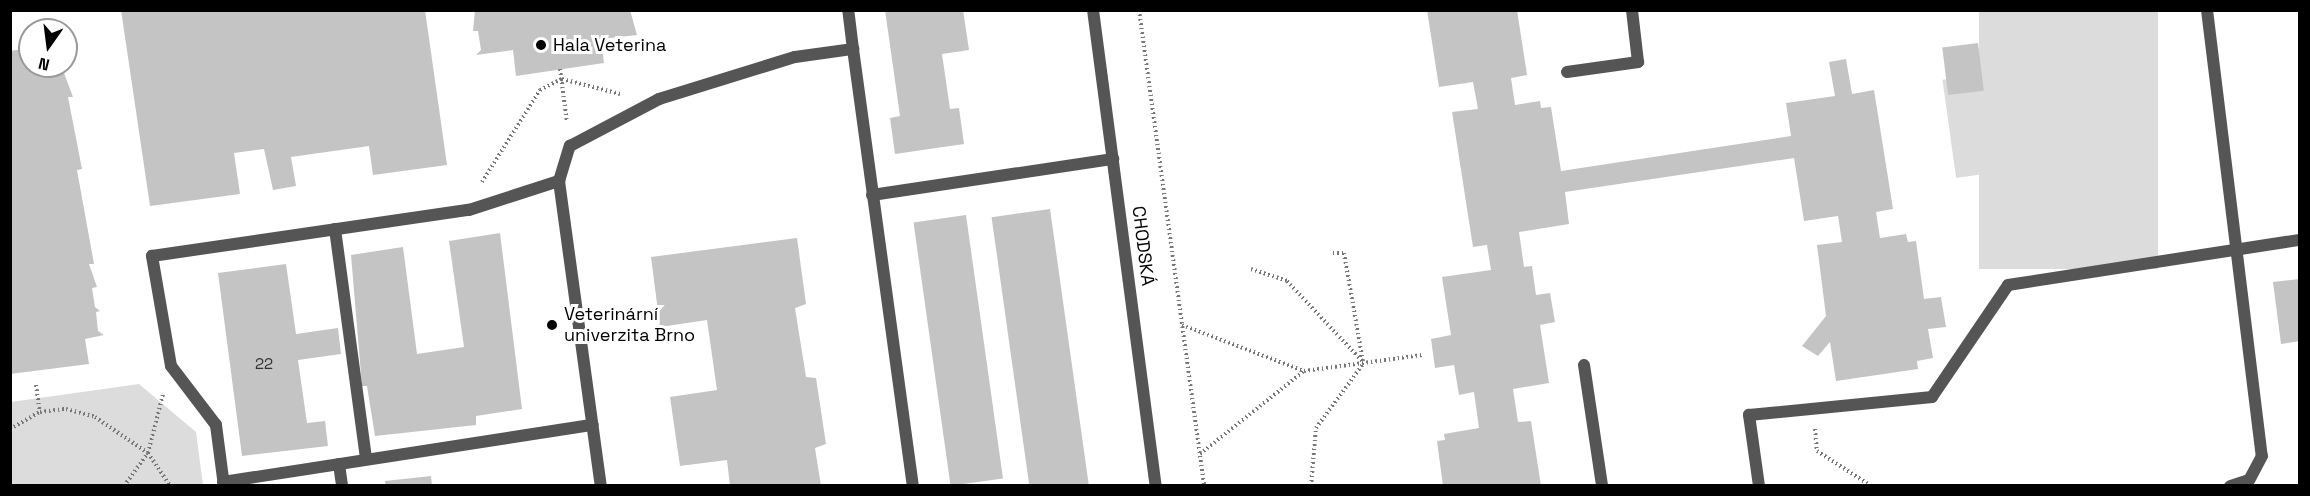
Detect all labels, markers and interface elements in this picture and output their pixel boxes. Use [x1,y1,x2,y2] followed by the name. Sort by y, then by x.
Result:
[18,18,78,78] north arrow
[553,34,667,56] place label: Hala Veterina
[534,38,548,52] marker: Hala Veterina
[36,53,52,75] text: N
[1127,205,1159,287] street label: CHODSKÁ
[564,304,695,346] place label: Veterinární univerzita Brno
[545,318,559,332] marker: Veterinární univerzita Brno
[255,355,273,373] house number: 22

